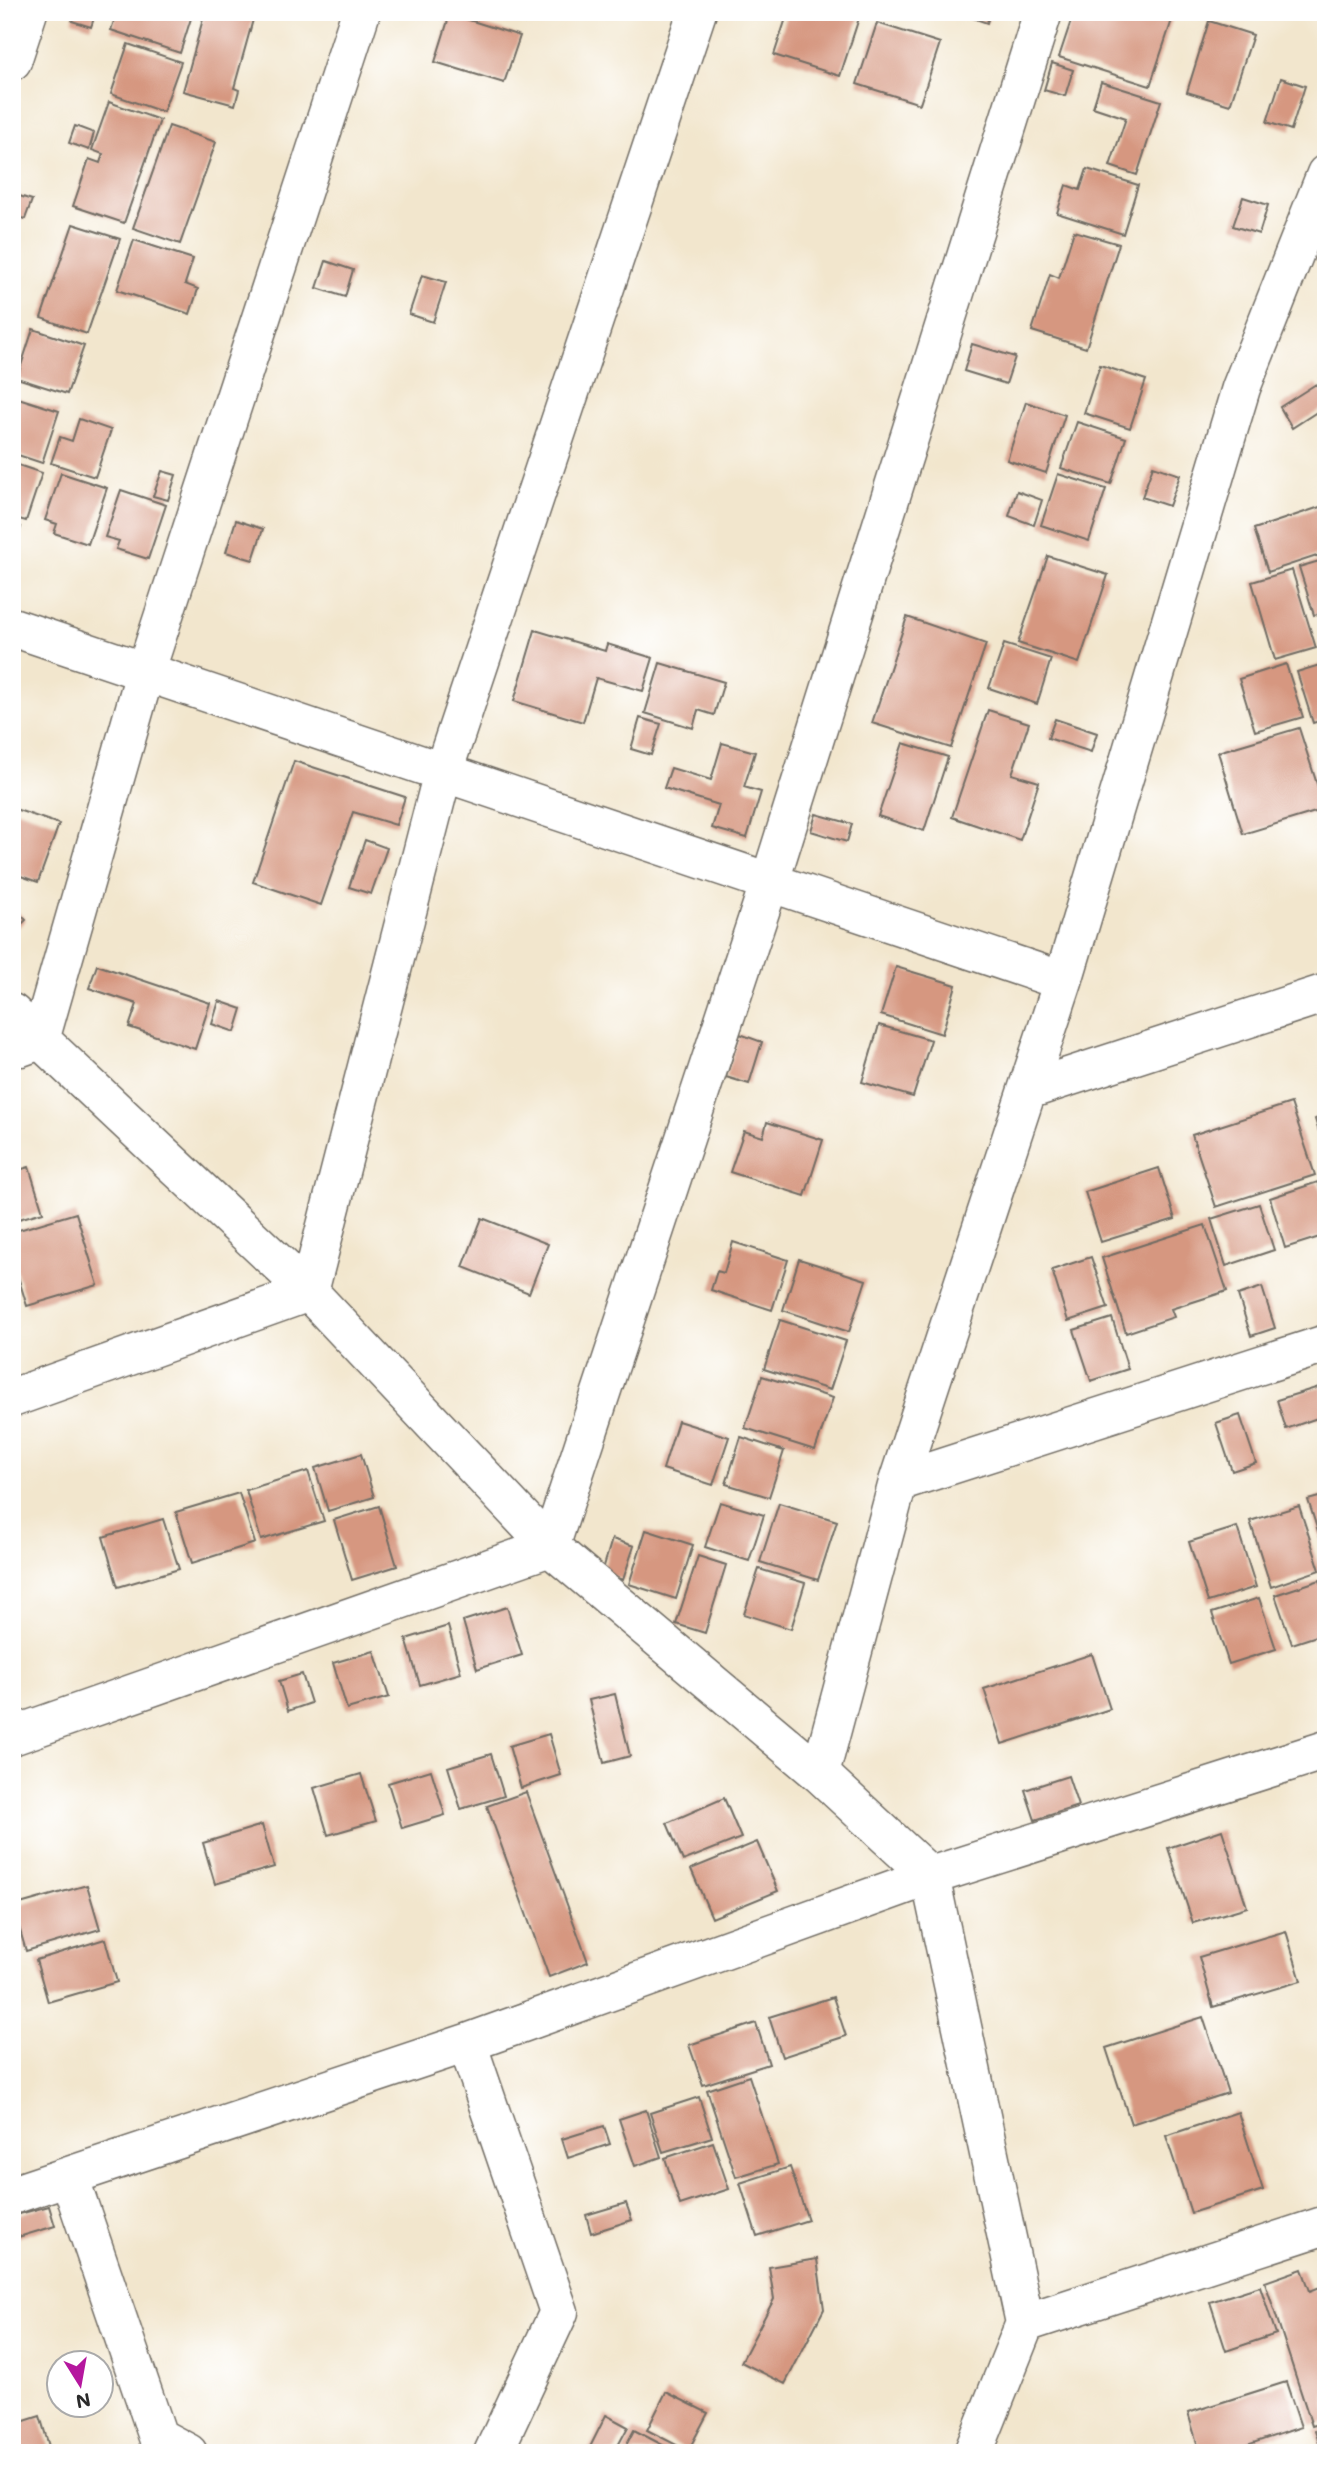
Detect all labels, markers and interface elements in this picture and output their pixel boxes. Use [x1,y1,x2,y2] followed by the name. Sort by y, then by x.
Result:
[46,2350,116,2420] north arrow
[74,2388,93,2415] text: N

